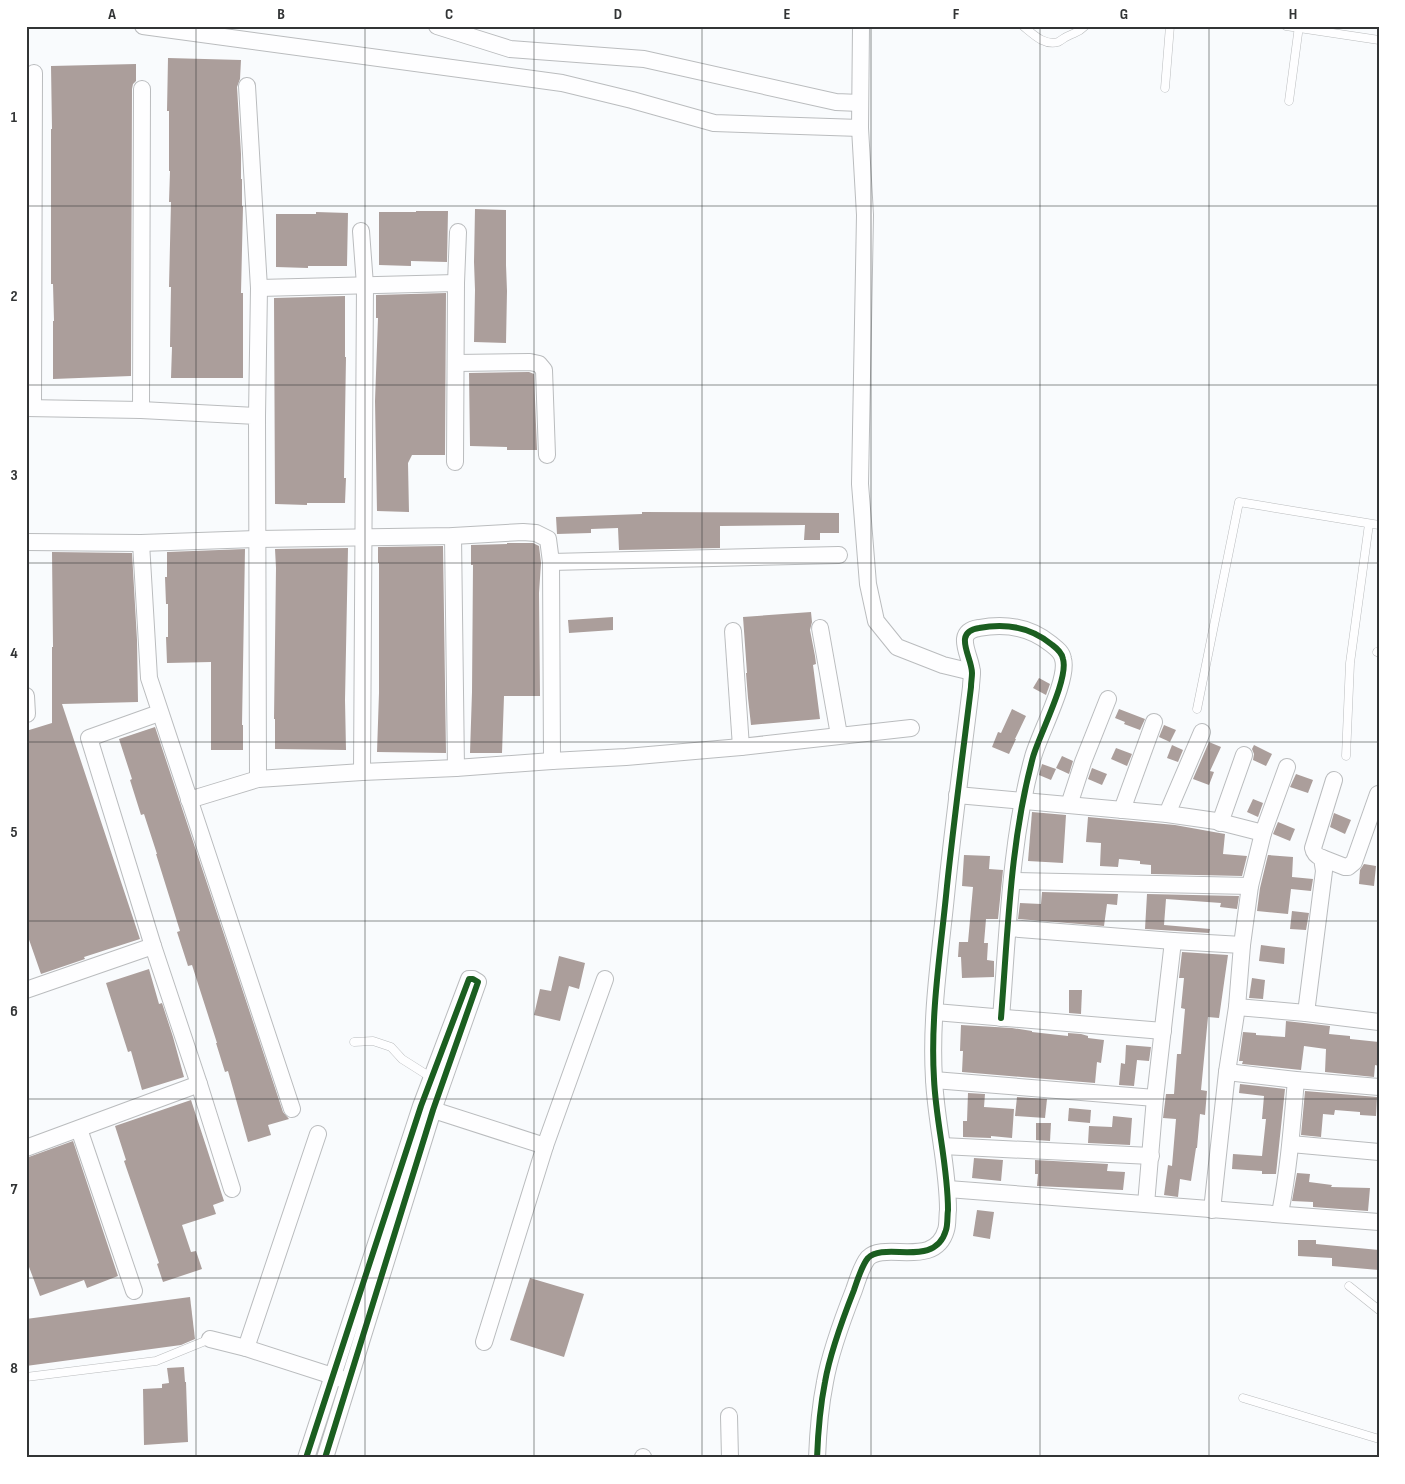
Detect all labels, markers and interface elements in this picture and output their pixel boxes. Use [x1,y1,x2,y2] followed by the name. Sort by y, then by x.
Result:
[107,5,116,24] text: A
[277,5,285,24] text: B
[445,5,453,24] text: C
[614,5,622,24] text: D
[784,5,791,24] text: E
[953,5,960,24] text: F
[1120,5,1128,24] text: G
[1289,5,1297,24] text: H
[11,108,18,127] text: 1
[10,287,18,306] text: 2
[10,466,18,485] text: 3
[10,644,18,663] text: 4
[10,823,18,842] text: 5
[10,1002,18,1021] text: 6
[11,1180,18,1199] text: 7
[10,1359,18,1378] text: 8

